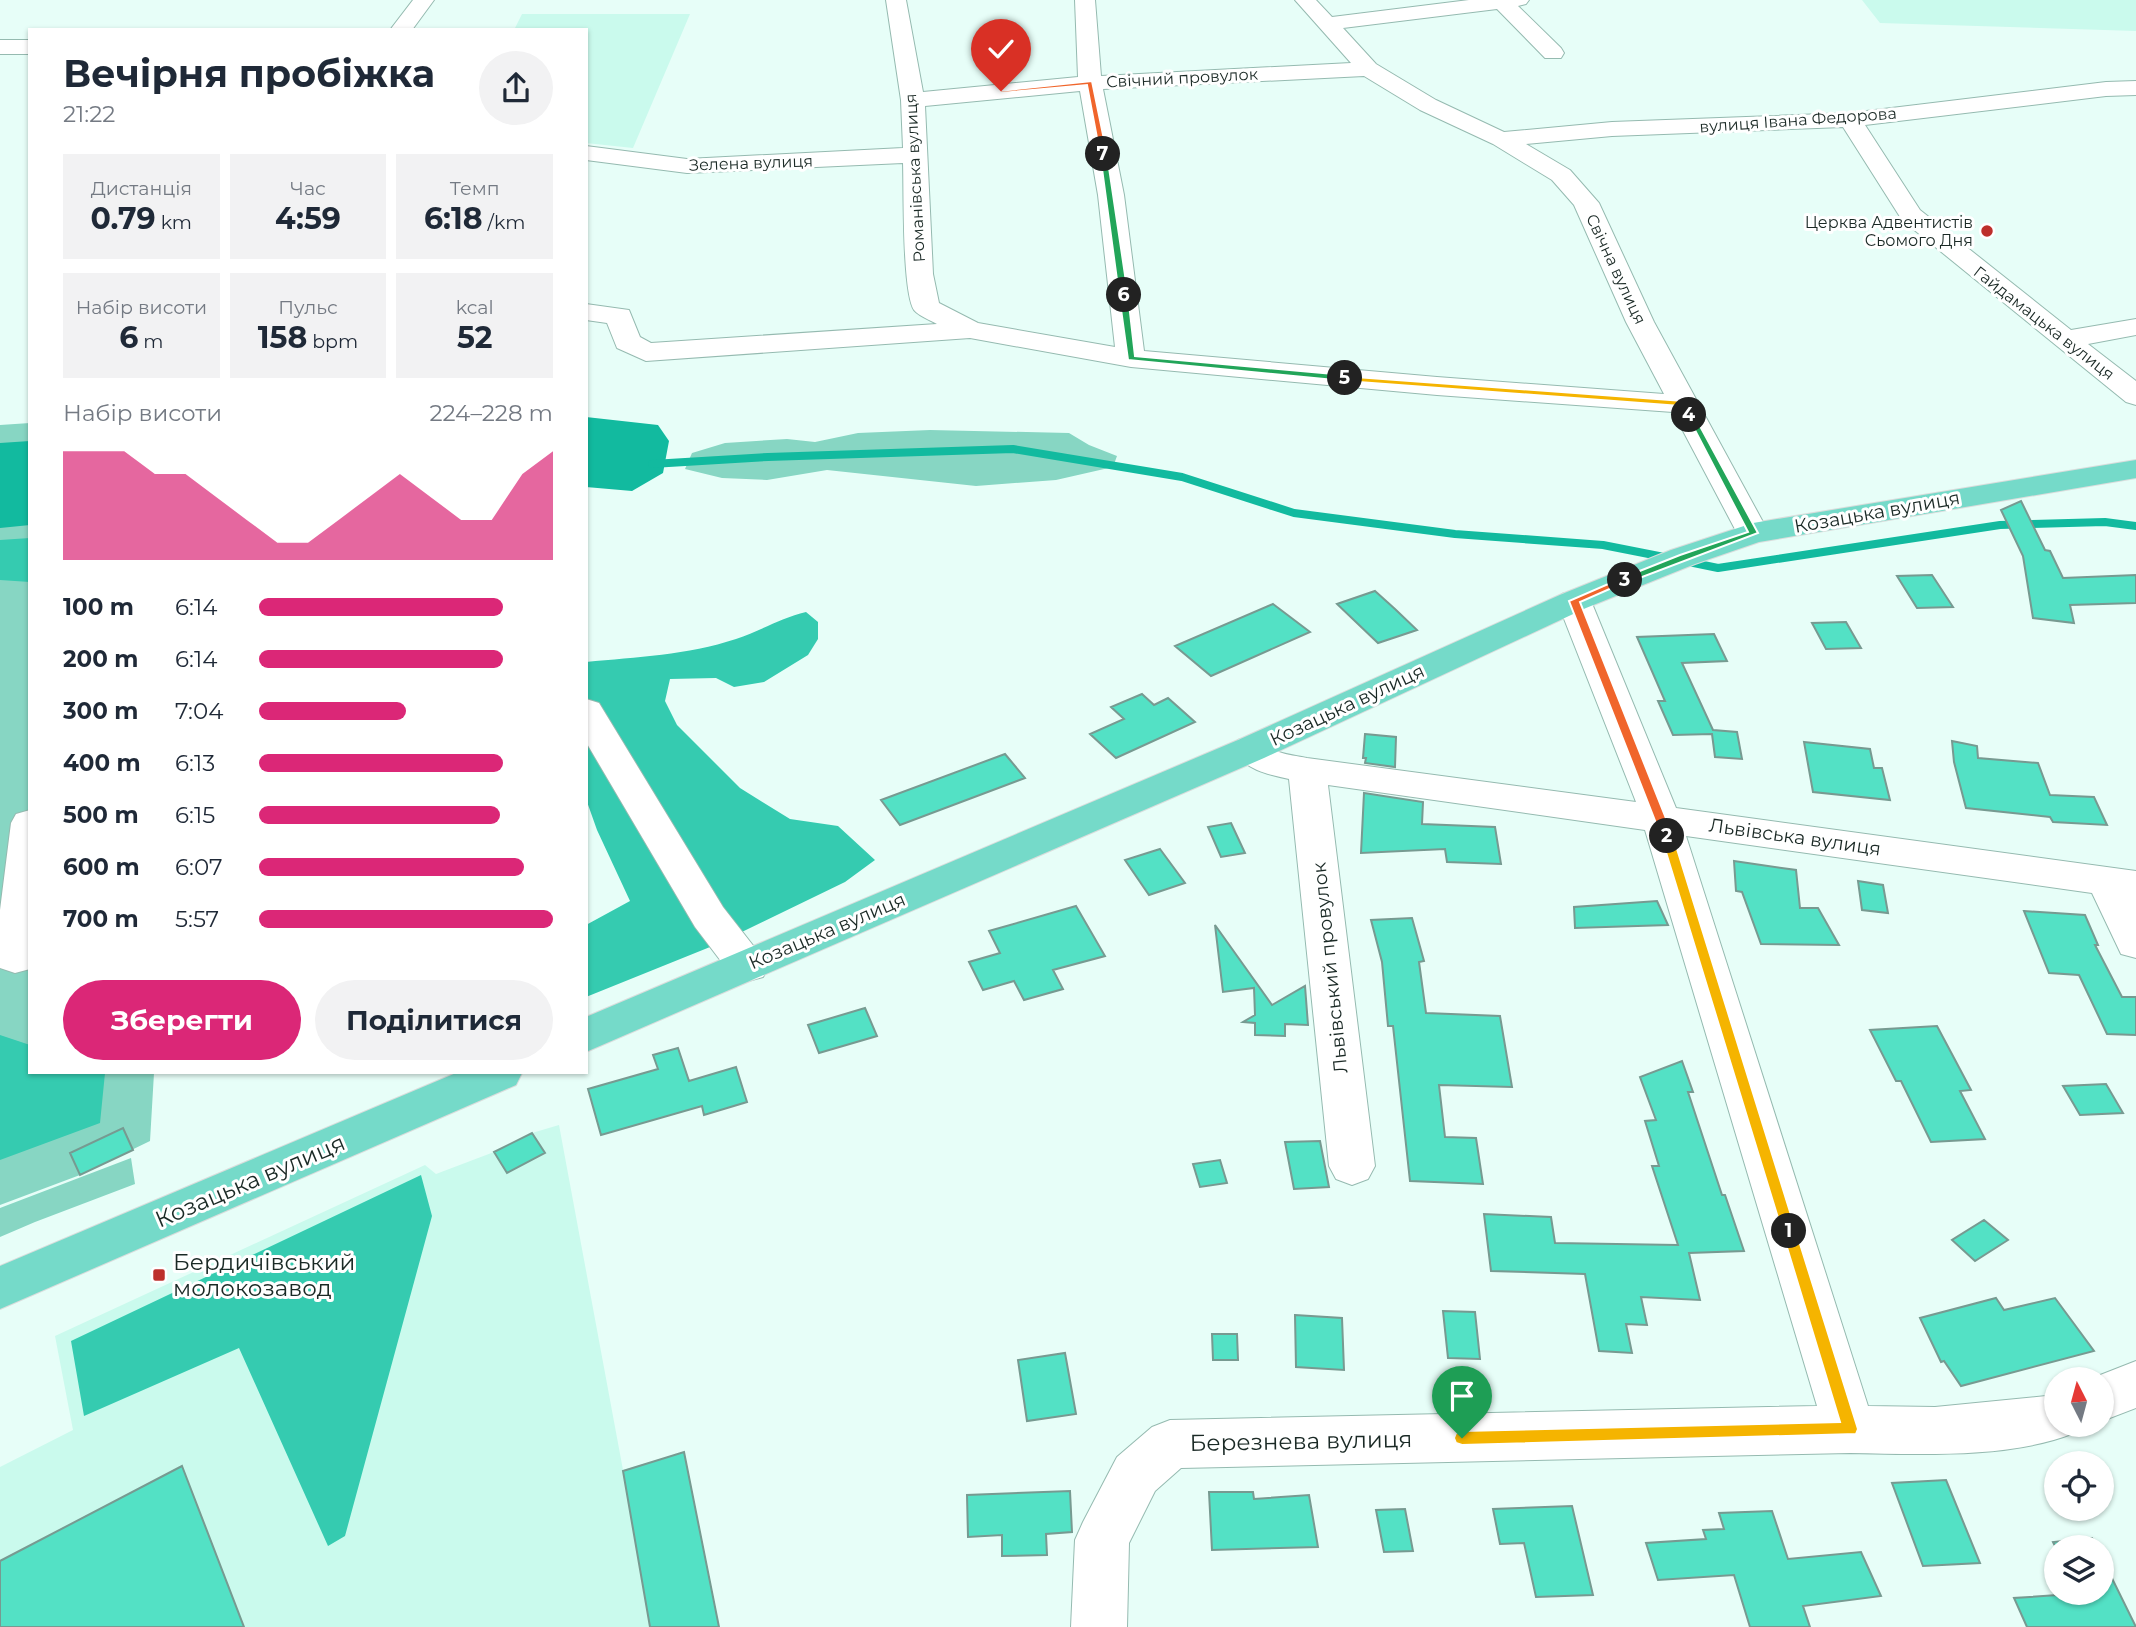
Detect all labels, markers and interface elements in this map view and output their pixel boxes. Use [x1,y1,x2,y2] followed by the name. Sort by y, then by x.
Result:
[971,19,1031,91] pin
[982,30,1020,68] icon: check
[63,50,435,97] text: Вечірня пробіжка
[479,51,553,125] button: share
[1106,64,1259,91] street label: Свічний провулок
[901,93,929,263] street label: Романівська вулиця
[63,100,115,128] text: 21:22
[1699,104,1897,136] street label: вулиця Івана Федорова
[1086,136,1120,172] pin: 7
[1097,142,1108,165] text: 7
[689,151,813,175] street label: Зелена вулиця
[91,177,192,200] text: Дистанція
[290,177,326,200] text: Час
[450,177,500,200] text: Темп
[91,200,156,237] text: 0.79
[275,200,341,237] text: 4:59
[424,200,483,237] text: 6:18
[156,211,192,234] text: km
[483,211,525,234] text: /km
[1582,211,1650,327] street label: Свічна вулиця
[1805,213,1973,250] place label: Церква Адвентистiв Сьомого Дня
[1979,223,1995,239] marker: Церква Адвентистiв Сьомого Дня
[1970,262,2118,384] street label: Гайдамацька вулиця
[1106,278,1142,312] pin: 6
[1117,283,1130,306] text: 6
[76,296,207,319] text: Набір висоти
[278,296,338,319] text: Пульс
[456,296,494,319] text: kcal
[119,319,138,356] text: 6
[258,319,307,356] text: 158
[457,319,492,356] text: 52
[138,330,163,353] text: m
[307,330,358,353] text: bpm
[1328,360,1362,396] pin: 5
[1339,366,1350,389] text: 5
[1672,398,1706,432] pin: 4
[63,399,222,427] text: Набір висоти
[430,399,553,427] text: 224–228 m
[1682,403,1695,426] text: 4
[1792,486,1962,538] street label: Козацька вулиця
[1608,562,1642,598] pin: 3
[1619,568,1630,591] text: 3
[63,593,134,621] text: 100 m
[175,593,217,621] text: 6:14
[63,645,138,673] text: 200 m
[175,645,217,673] text: 6:14
[1266,659,1428,751] street label: Козацька вулиця
[63,697,139,725] text: 300 m
[175,697,223,725] text: 7:04
[63,749,141,777] text: 400 m
[175,749,215,777] text: 6:13
[63,801,139,829] text: 500 m
[175,801,215,829] text: 6:15
[1707,814,1883,860] street label: Львівська вулиця
[1650,818,1684,854] pin: 2
[1661,824,1672,847] text: 2
[63,853,140,881] text: 600 m
[175,853,222,881] text: 6:07
[1307,861,1353,1075] street label: Львівський провулок
[745,888,909,974] street label: Козацька вулиця
[63,905,139,933] text: 700 m
[175,905,219,933] text: 5:57
[63,980,301,1060] button: Зберегти
[315,980,553,1060] button: Поділитися
[151,1128,349,1234] street label: Козацька вулиця
[1772,1214,1806,1248] pin: 1
[1785,1219,1792,1242] text: 1
[173,1248,355,1302] place label: Бердичівський молокозавод
[151,1267,167,1283] marker: Бердичівський молокозавод
[1432,1366,1492,1438] pin
[2044,1367,2114,1437] north arrow
[2044,1367,2114,1605] map controls
[1443,1377,1481,1415] icon: arrive
[1189,1425,1413,1457] street label: Березнева вулиця
[2044,1451,2114,1521] button: locate
[2044,1535,2114,1605] button: layers

